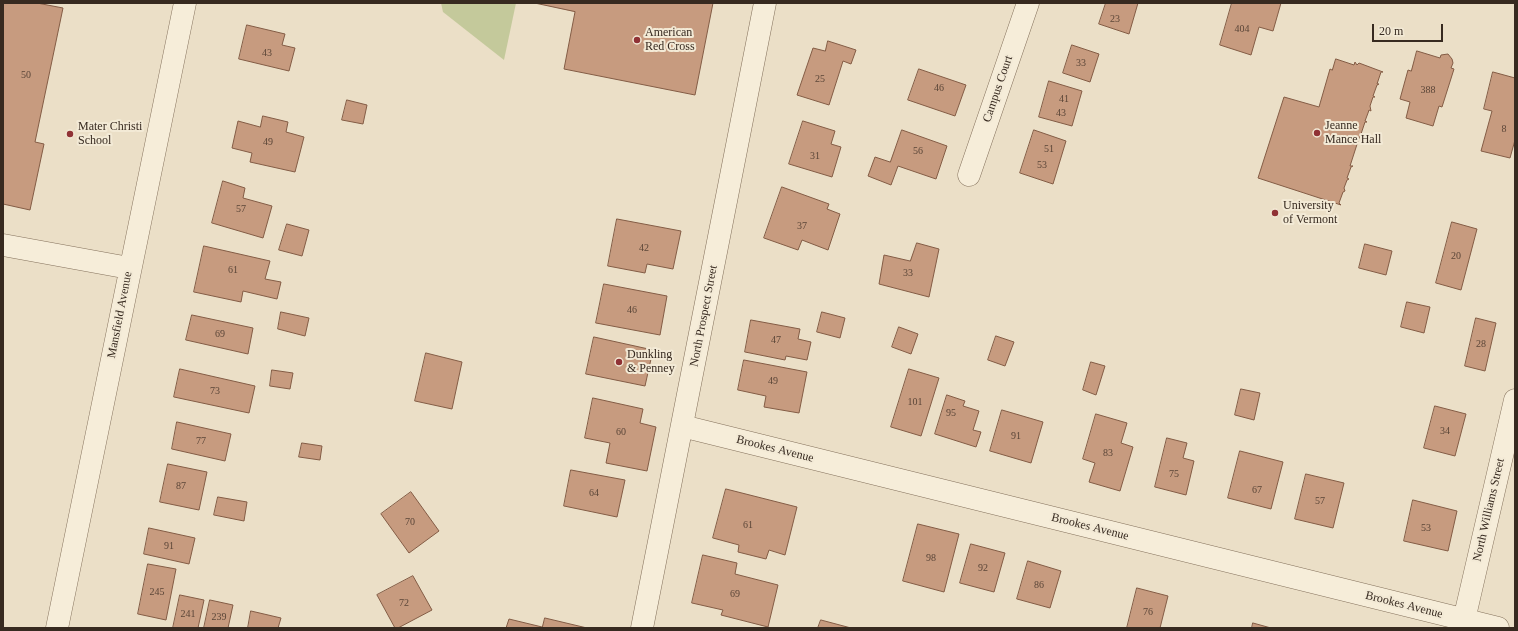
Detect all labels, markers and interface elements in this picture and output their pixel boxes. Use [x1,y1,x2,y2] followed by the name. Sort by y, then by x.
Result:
[1110,13,1120,25] house number: 23
[1374,16,1445,42] scale bar
[1234,23,1250,35] house number: 404
[1379,24,1403,38] text: 20 m
[645,26,695,54] place label: American Red Cross
[632,35,642,45] marker: American Red Cross
[262,47,272,59] house number: 43
[980,54,1016,124] street label: Campus Court
[1076,57,1086,69] house number: 33
[21,69,31,81] house number: 50
[815,73,825,85] house number: 25
[934,82,944,94] house number: 46
[1420,84,1436,96] house number: 388
[1059,93,1069,105] house number: 41
[1056,107,1066,119] house number: 43
[1325,119,1381,147] place label: Jeanne Mance Hall
[78,120,142,148] place label: Mater Christi School
[1502,123,1506,135] house number: 8
[1312,128,1322,138] marker: Jeanne Mance Hall
[65,129,75,139] marker: Mater Christi School
[263,136,273,148] house number: 49
[1044,143,1054,155] house number: 51
[913,145,923,157] house number: 56
[810,150,820,162] house number: 31
[1037,159,1047,171] house number: 53
[1283,199,1337,227] place label: University of Vermont
[236,203,246,215] house number: 57
[1270,208,1280,218] marker: University of Vermont
[797,220,807,232] house number: 37
[639,242,649,254] house number: 42
[1451,250,1461,262] house number: 20
[228,264,238,276] house number: 61
[687,264,721,368] street label: North Prospect Street
[903,267,913,279] house number: 33
[105,270,135,360] street label: Mansfield Avenue
[627,304,637,316] house number: 46
[215,328,225,340] house number: 69
[771,334,781,346] house number: 47
[1476,338,1486,350] house number: 28
[627,348,675,376] place label: Dunkling & Penney
[614,357,624,367] marker: Dunkling & Penney
[768,375,778,387] house number: 49
[210,385,220,397] house number: 73
[908,396,922,408] house number: 101
[946,407,956,419] house number: 95
[1440,425,1450,437] house number: 34
[616,426,626,438] house number: 60
[1011,430,1021,442] house number: 91
[735,432,815,466] street label: Brookes Avenue
[196,435,206,447] house number: 77
[1103,447,1113,459] house number: 83
[1470,457,1508,563] street label: North Williams Street
[1169,468,1179,480] house number: 75
[176,480,186,492] house number: 87
[1252,484,1262,496] house number: 67
[589,487,599,499] house number: 64
[1315,495,1325,507] house number: 57
[1050,510,1130,544] street label: Brookes Avenue
[405,516,415,528] house number: 70
[743,519,753,531] house number: 61
[1421,522,1431,534] house number: 53
[164,540,174,552] house number: 91
[926,552,936,564] house number: 98
[978,562,988,574] house number: 92
[1034,579,1044,591] house number: 86
[150,586,164,598] house number: 245
[730,588,740,600] house number: 69
[1364,588,1444,622] street label: Brookes Avenue
[399,597,409,609] house number: 72
[1143,606,1153,618] house number: 76
[180,608,196,620] house number: 241
[212,611,226,623] house number: 239

